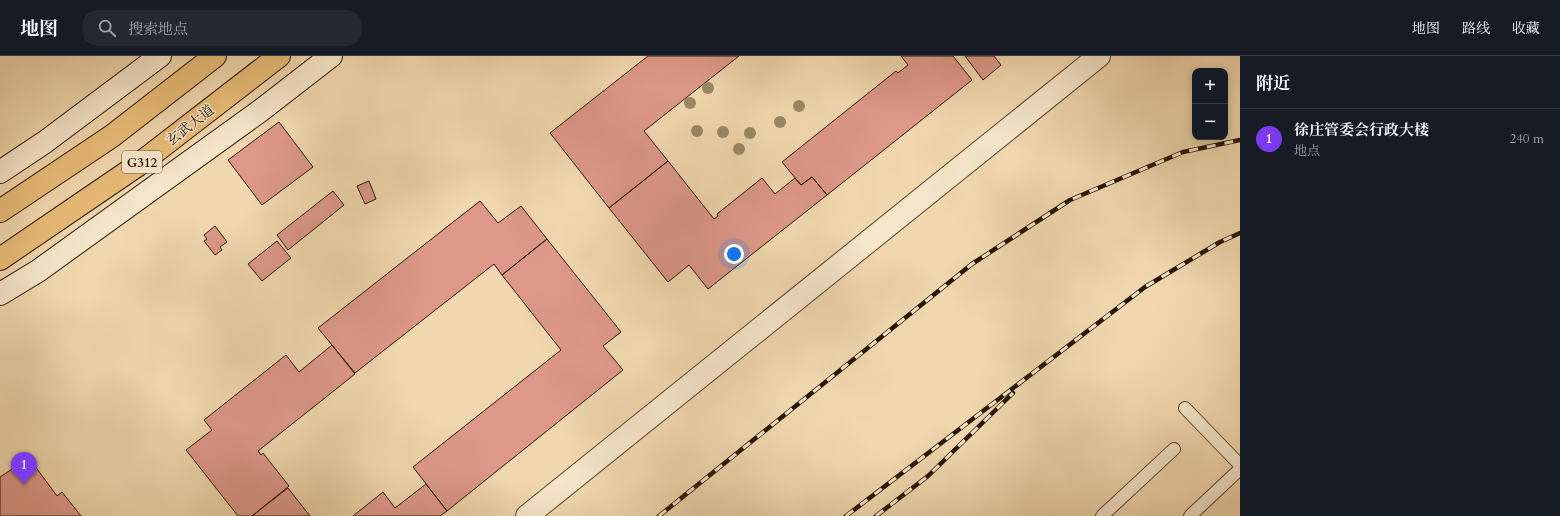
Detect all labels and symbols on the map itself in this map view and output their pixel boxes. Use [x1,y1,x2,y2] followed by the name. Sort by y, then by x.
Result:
[162,101,218,150] street label: 玄武大道
[122,151,162,173] road number: G312
[724,244,744,264] your location
[11,452,37,485] pin: 1

